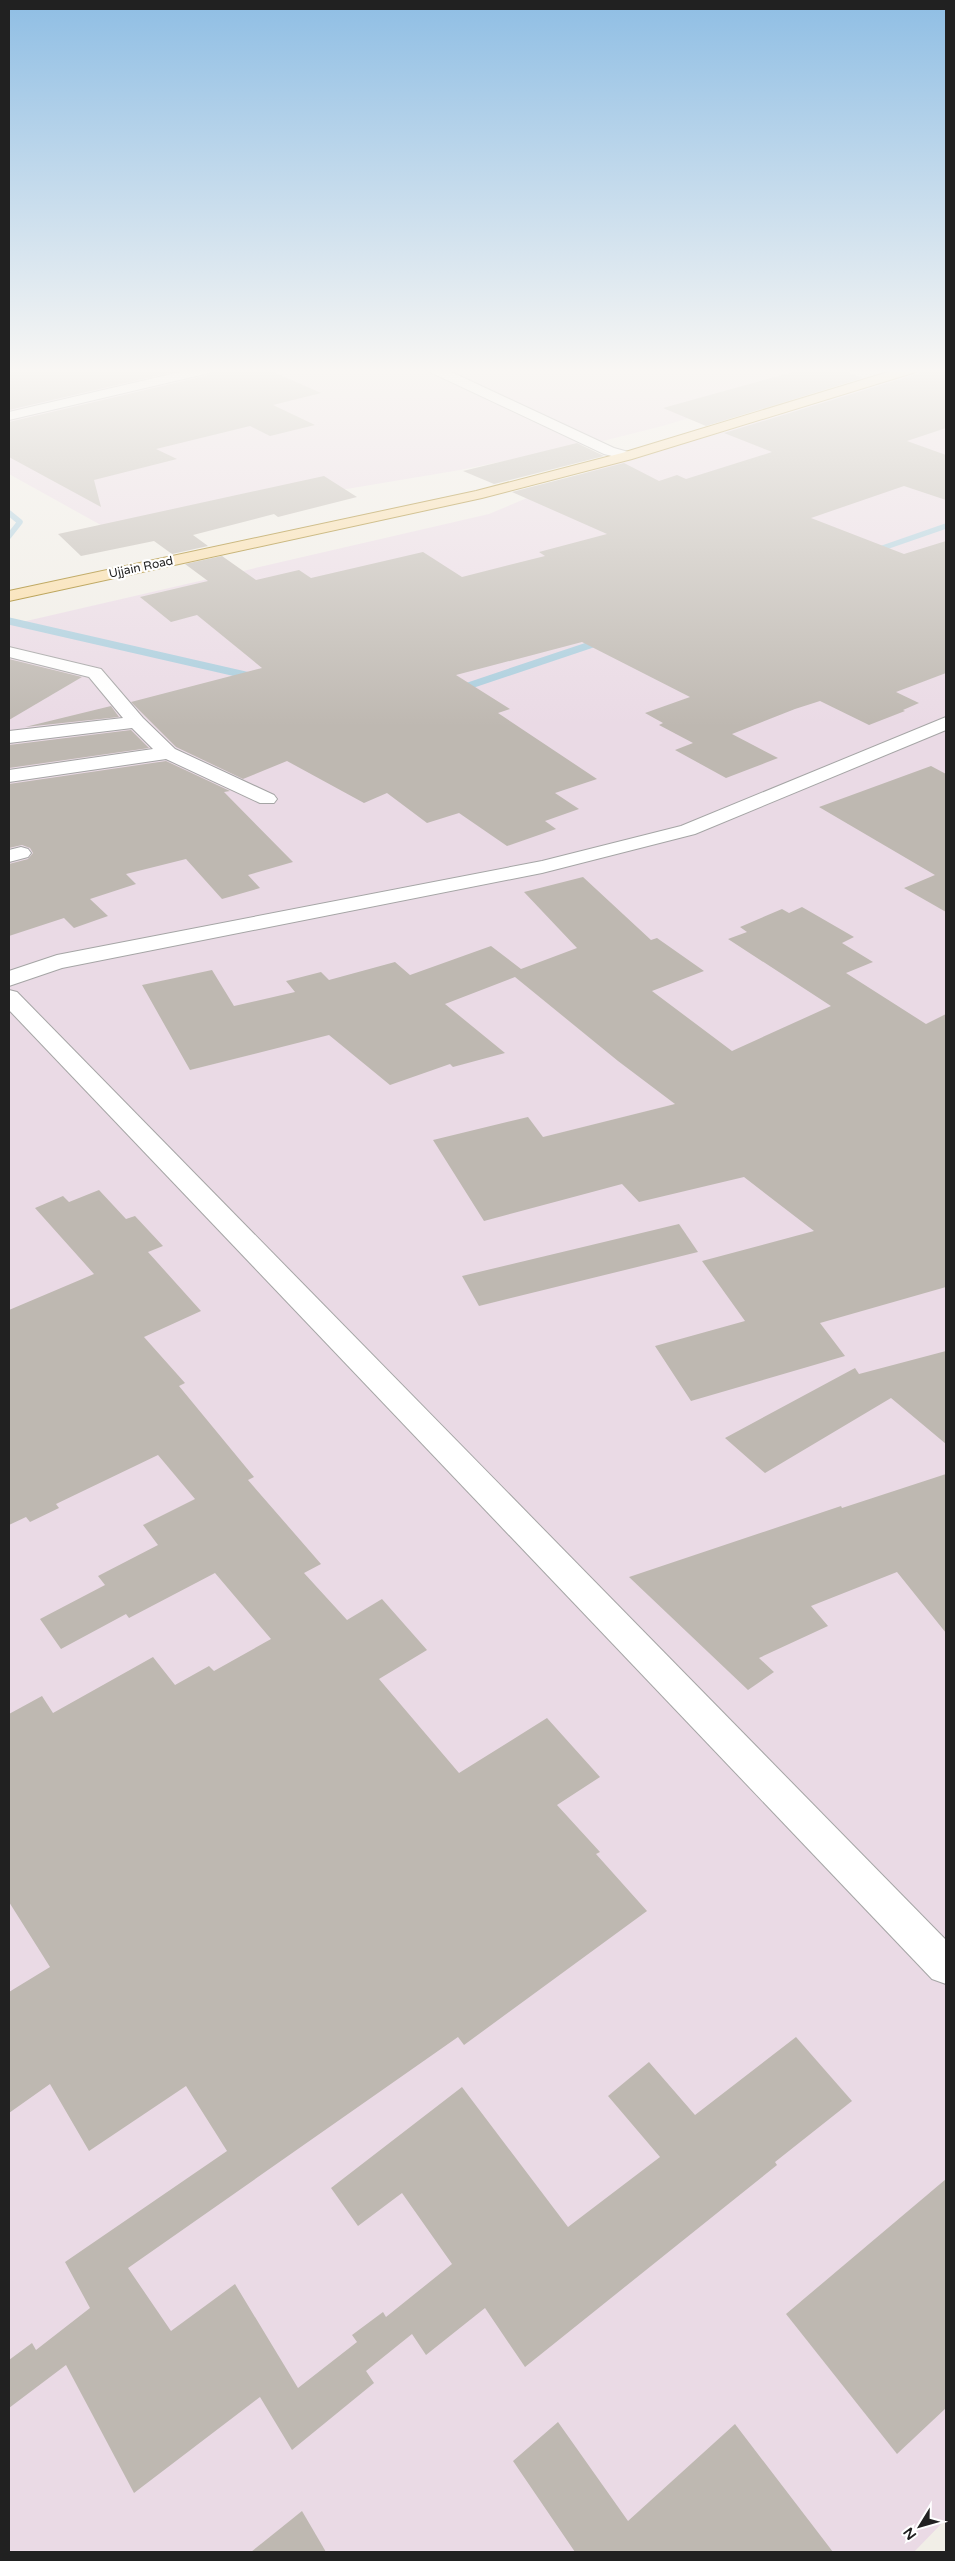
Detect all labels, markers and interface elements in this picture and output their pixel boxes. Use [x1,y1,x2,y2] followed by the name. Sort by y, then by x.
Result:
[108,553,174,581] street label: Ujjain Road
[895,2501,945,2551] north arrow
[900,2524,920,2543] text: N

